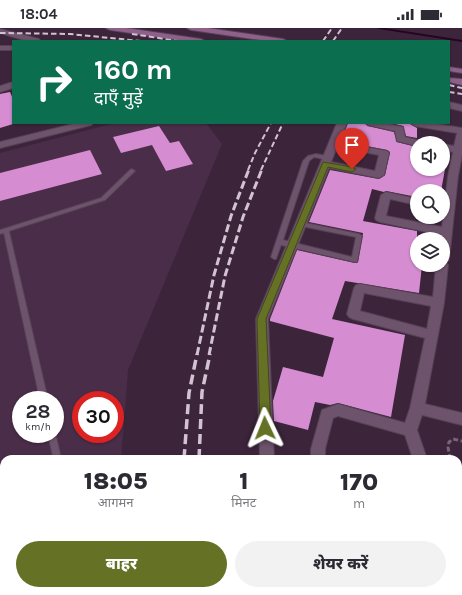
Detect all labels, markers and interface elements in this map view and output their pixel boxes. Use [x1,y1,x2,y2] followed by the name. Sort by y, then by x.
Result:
[20,5,58,23] text: 18:04
[94,53,172,86] text: 160 m
[28,56,80,108] icon: right
[94,87,143,109] text: दाएँ मुड़ें
[335,128,369,169] pin
[341,134,363,156] icon: arrive
[410,136,450,272] map controls
[410,136,450,176] button: sound
[410,184,450,224] button: search
[410,232,450,272] button: layers
[72,391,124,443] speed limit sign: 30
[25,400,51,423] text: 28
[244,407,286,449] position arrow
[25,421,51,433] text: km/h
[84,467,147,495] text: 18:05
[239,467,248,495] text: 1
[340,468,378,496] text: 170
[98,495,133,510] text: आगमन
[231,495,256,510] text: मिनट
[353,496,365,511] text: m
[16,541,227,587] button: बाहर
[235,541,446,587] button: शेयर करें

